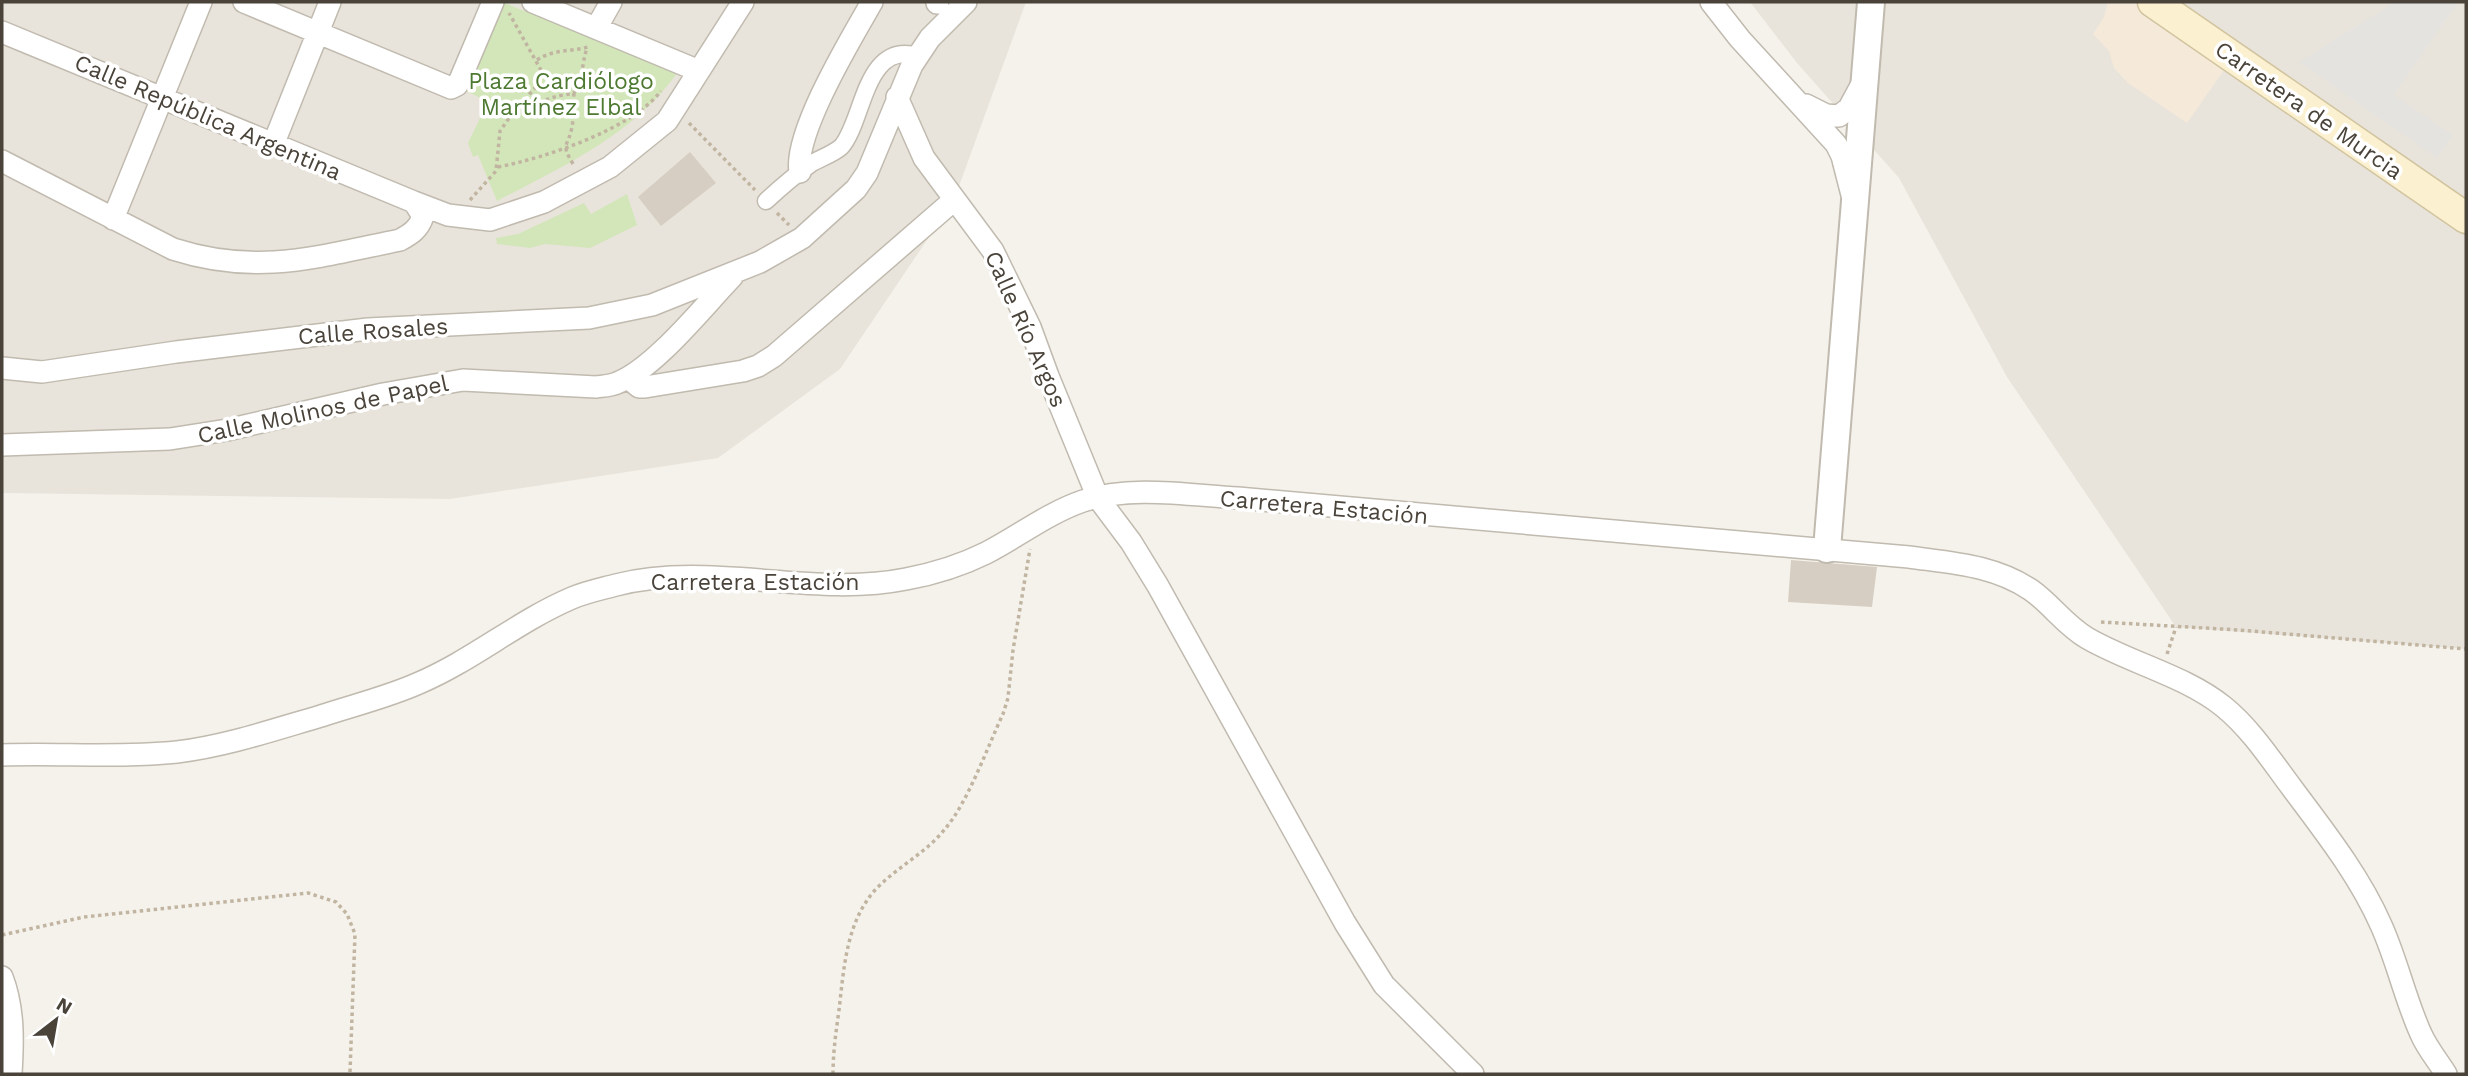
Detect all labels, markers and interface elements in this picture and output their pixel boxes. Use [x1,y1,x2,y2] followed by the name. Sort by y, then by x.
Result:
[2210,36,2408,185] street label: Carretera de Murcia
[70,49,345,186] street label: Calle República Argentina
[468,68,654,121] park label: Plaza Cardiólogo Martínez Elbal
[979,247,1072,412] street label: Calle Río Argos
[297,313,449,350] street label: Calle Rosales
[195,370,451,449] street label: Calle Molinos de Papel
[1219,485,1429,530] street label: Carretera Estación
[651,569,859,596] street label: Carretera Estación
[21,985,91,1055] north arrow
[53,992,76,1019] text: N

